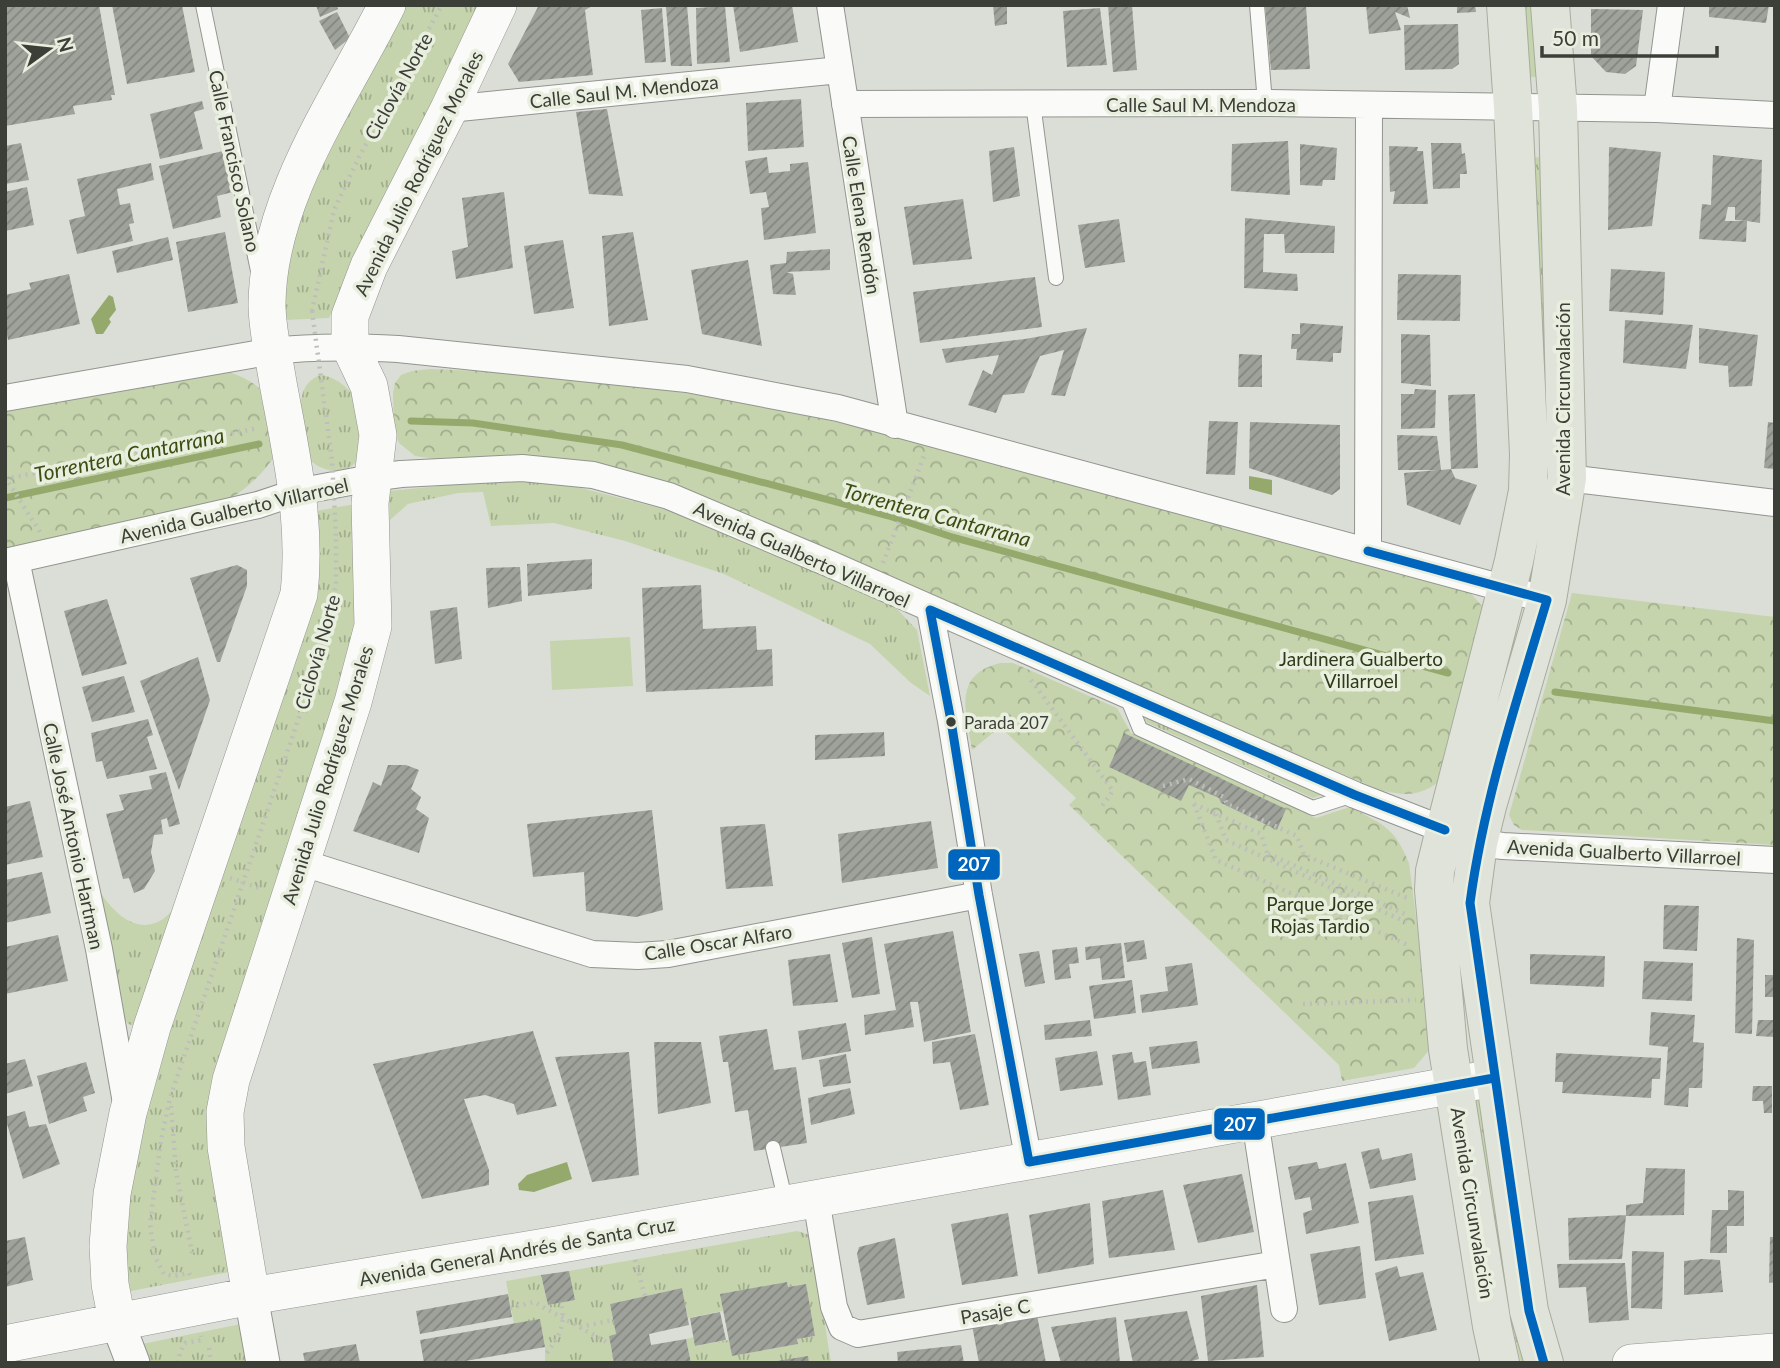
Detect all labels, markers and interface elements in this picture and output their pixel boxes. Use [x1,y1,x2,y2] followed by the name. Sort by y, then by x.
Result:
[14,14,84,84] north arrow
[1542,14,1717,58] scale bar
[1552,25,1599,50] text: 50 m
[359,29,437,143] street label: Ciclovía Norte
[53,34,79,55] text: N
[349,47,487,299] street label: Avenida Julio Rodríguez Morales
[204,68,266,254] street label: Calle Francisco Solano
[528,70,720,112] street label: Calle Saul M. Mendoza
[1106,93,1296,116] street label: Calle Saul M. Mendoza
[838,134,886,296] street label: Calle Elena Rendón
[1551,302,1574,496] street label: Avenida Circunvalación
[32,422,226,486] water label: Torrentera Cantarrana
[117,472,351,548] street label: Avenida Gualberto Villarroel
[840,477,1034,551] water label: Torrentera Cantarrana
[690,496,914,612] street label: Avenida Gualberto Villarroel
[290,592,344,712] street label: Ciclovía Norte
[277,643,377,907] street label: Avenida Julio Rodríguez Morales
[1279,647,1443,692] park label: Jardinera Gualberto Villarroel
[964,712,1049,733] place label: Parada 207
[944,715,958,729] marker: Parada 207
[39,721,109,951] street label: Calle José Antonio Hartman
[1507,834,1741,870] street label: Avenida Gualberto Villarroel
[947,848,1001,881] line badge: 207
[957,852,991,875] text: 207
[1266,892,1374,937] park label: Parque Jorge Rojas Tardio
[643,919,793,965] street label: Calle Oscar Alfaro
[1446,1106,1500,1300] street label: Avenida Circunvalación
[1213,1107,1266,1141] line badge: 207
[1223,1112,1257,1135] text: 207
[357,1212,677,1290] street label: Avenida General Andrés de Santa Cruz
[958,1294,1032,1328] street label: Pasaje C

